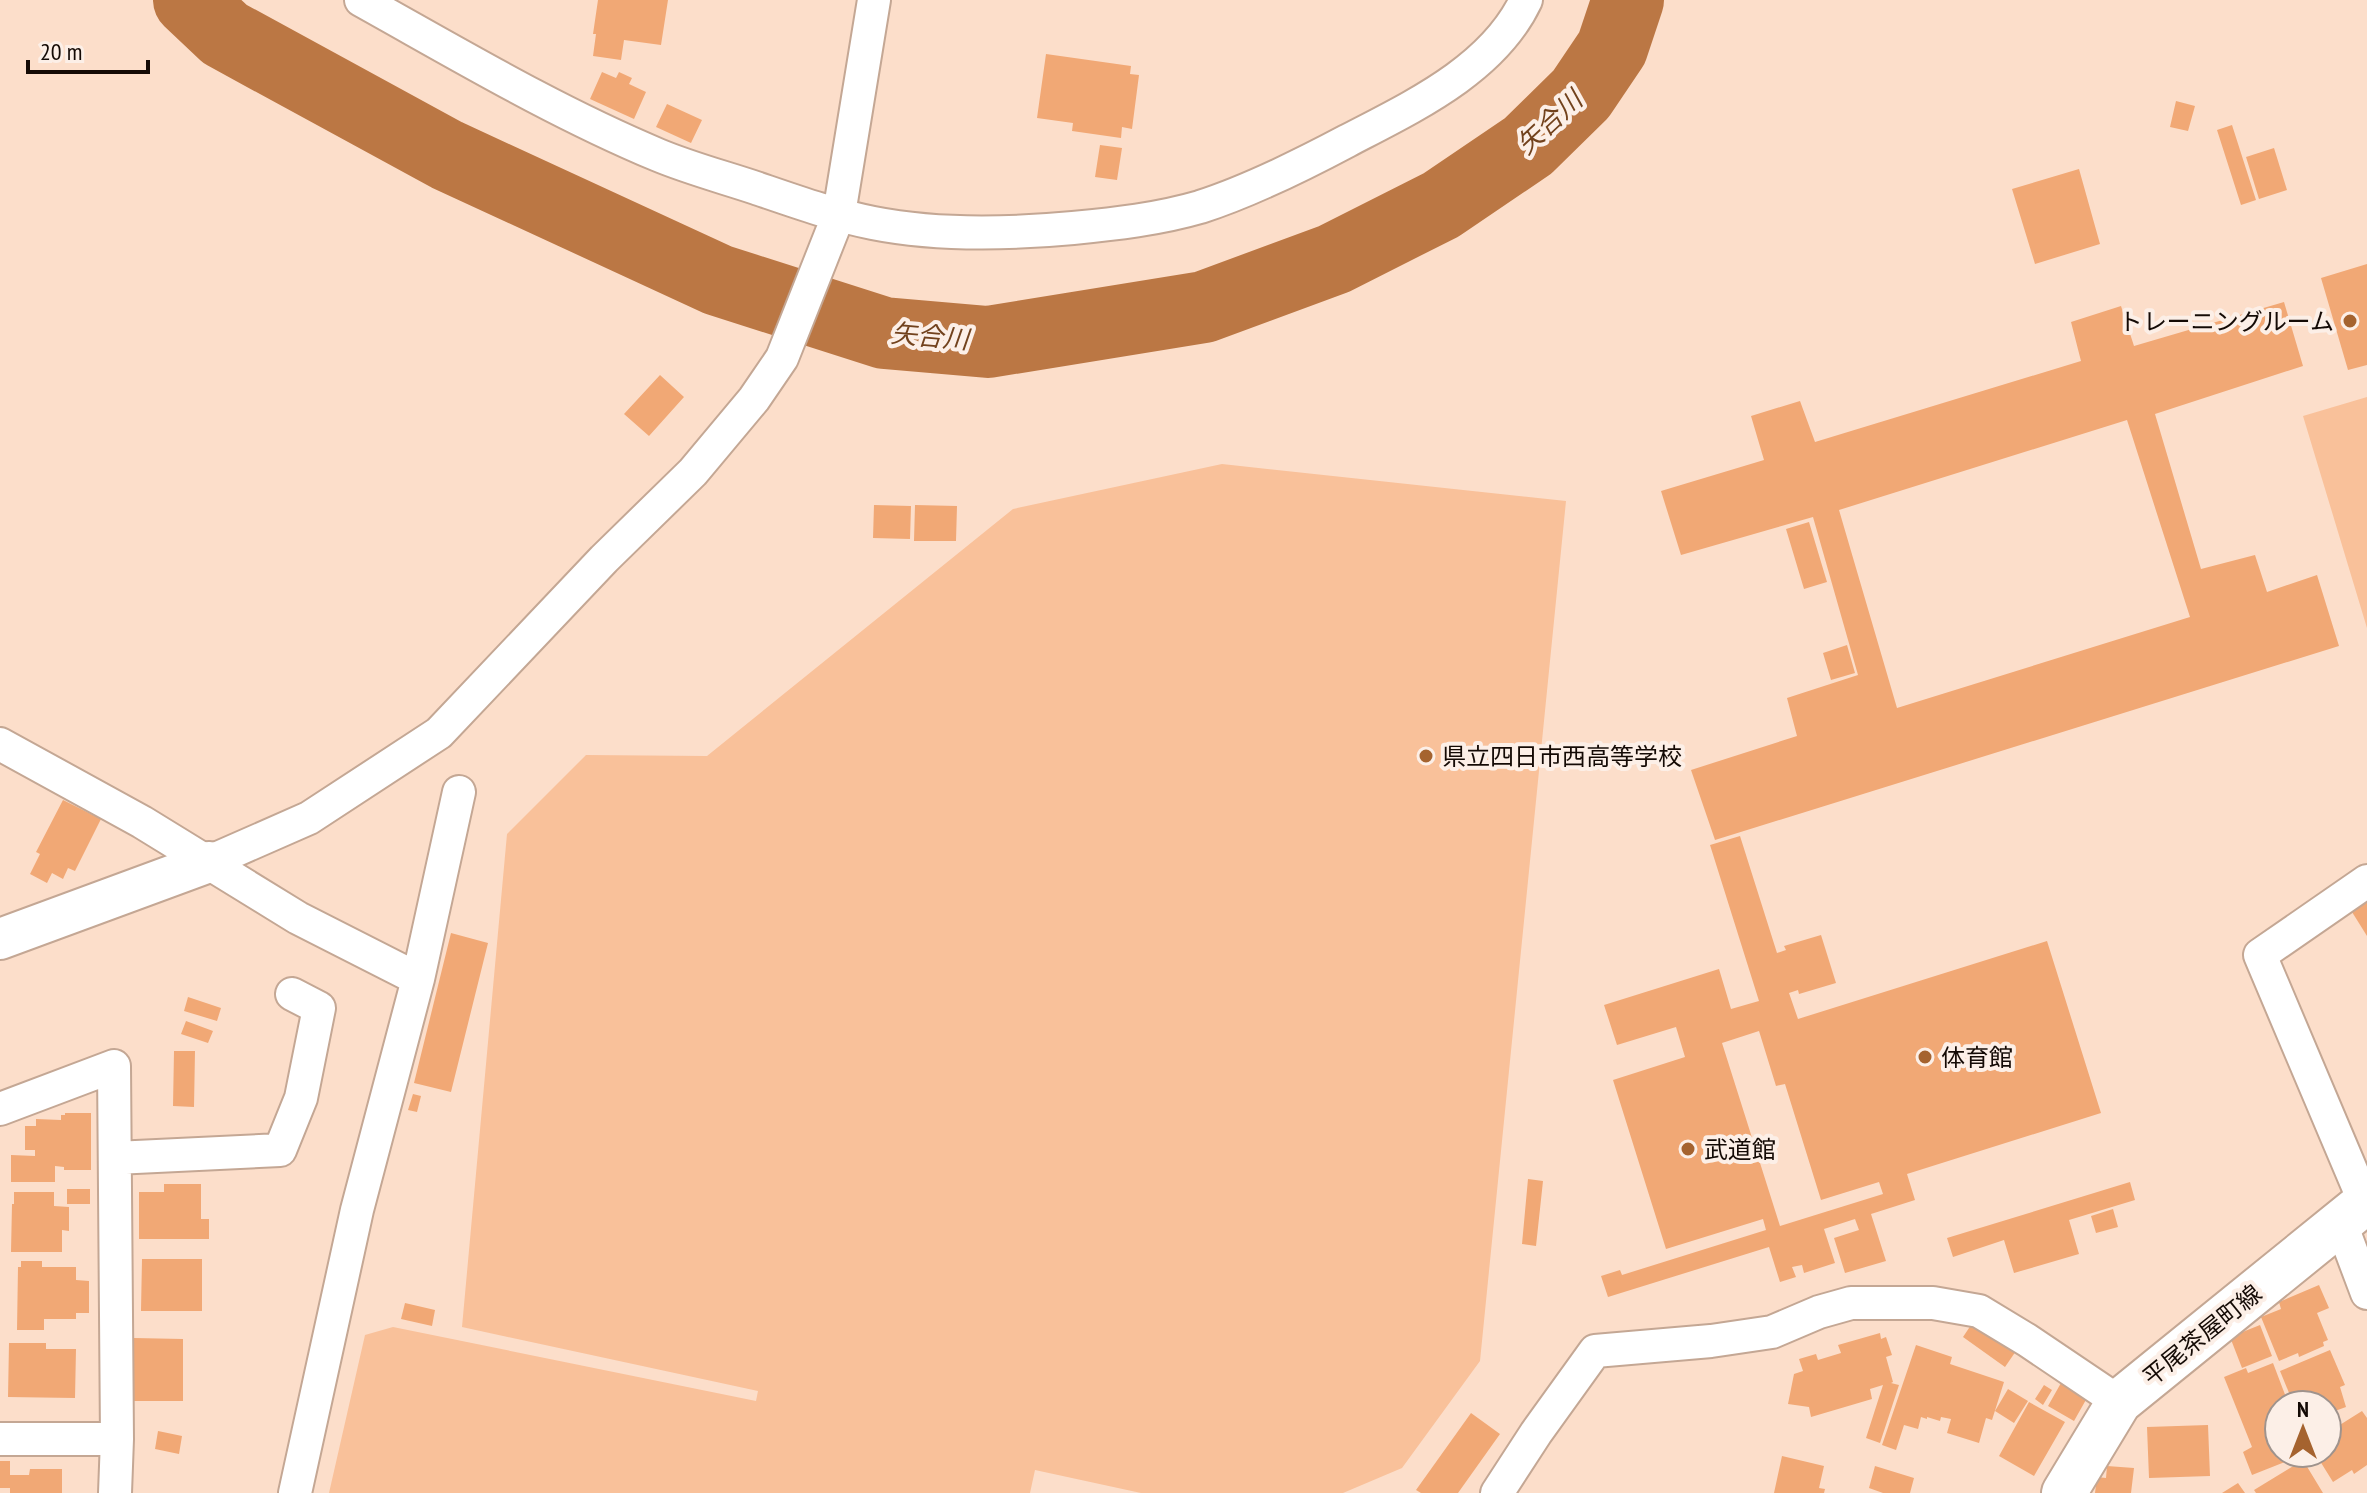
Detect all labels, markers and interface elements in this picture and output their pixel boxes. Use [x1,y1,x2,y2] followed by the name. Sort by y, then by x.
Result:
[28,24,148,74] scale bar
[40,36,82,67] text: 20 m
[1509,81,1591,161] water label: 矢合川
[2119,306,2334,337] place label: トレーニングルーム
[2341,312,2359,330] marker: トレーニングルーム
[890,316,973,356] water label: 矢合川
[1442,741,1682,772] place label: 県立四日市西高等学校
[1417,747,1435,765] marker: 県立四日市西高等学校
[1941,1042,2013,1073] place label: 体育館
[1916,1048,1934,1066] marker: 体育館
[1704,1134,1776,1165] place label: 武道館
[1679,1140,1697,1158] marker: 武道館
[2136,1278,2268,1392] street label: 平尾茶屋町線
[2263,1389,2343,1469] north arrow
[2297,1395,2309,1423] text: N

